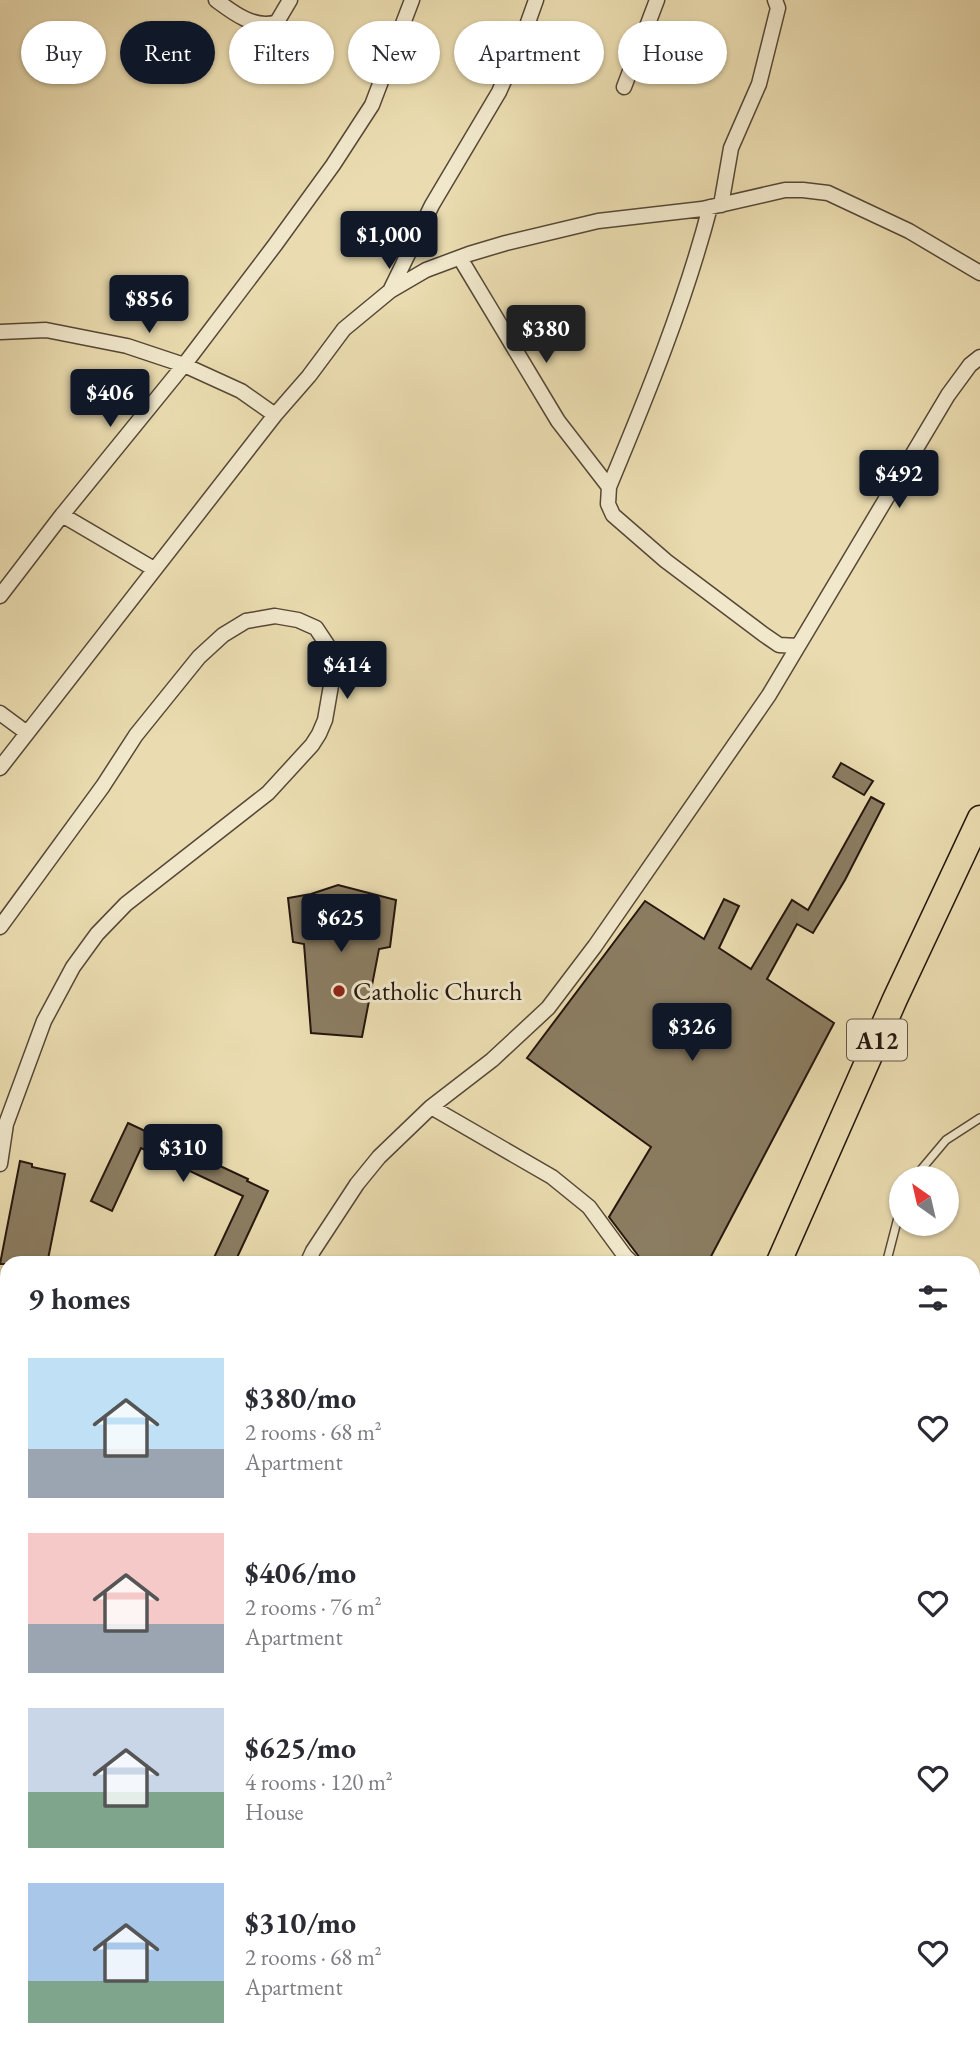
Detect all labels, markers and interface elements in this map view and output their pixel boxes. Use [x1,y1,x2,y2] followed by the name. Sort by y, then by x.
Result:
[21,21,106,84] chip: Buy
[120,21,215,84] chip: Rent
[229,21,334,84] chip: Filters
[348,21,440,84] chip: New
[454,21,604,84] chip: Apartment
[618,21,727,84] chip: House
[332,212,446,271] pin: $1,000
[357,219,421,249] text: $1,000
[108,276,190,335] pin: $856
[125,283,173,313] text: $856
[505,306,587,365] pin: $380
[522,313,570,343] text: $380
[69,370,151,429] pin: $406
[86,377,134,407] text: $406
[858,450,940,510] pin: $492
[875,458,923,488] text: $492
[306,642,388,701] pin: $414
[323,649,371,679] text: $414
[300,894,382,954] pin: $625
[317,902,365,932] text: $625
[353,974,522,1008] place label: Catholic Church
[331,983,347,999] marker: Catholic Church
[651,1004,733,1063] pin: $326
[668,1011,716,1041] text: $326
[847,1020,907,1060] road number: A12
[142,1124,224,1184] pin: $310
[159,1132,207,1162] text: $310
[889,1166,959,1236] north arrow
[889,1166,959,1236] map controls
[28,1279,130,1318] text: 9 homes
[914,1279,952,1317] icon: filters
[245,1378,356,1417] text: $380/mo
[84,1386,168,1470] icon: home
[914,1409,952,1447] icon: heart
[245,1417,382,1447] text: 2 rooms · 68 m²
[245,1447,343,1477] text: Apartment
[245,1553,356,1592] text: $406/mo
[84,1561,168,1645] icon: home
[914,1584,952,1622] icon: heart
[245,1592,382,1622] text: 2 rooms · 76 m²
[245,1622,343,1652] text: Apartment
[245,1728,356,1767] text: $625/mo
[84,1736,168,1820] icon: home
[914,1759,952,1797] icon: heart
[245,1767,393,1797] text: 4 rooms · 120 m²
[245,1797,304,1827] text: House
[245,1903,356,1942] text: $310/mo
[84,1911,168,1995] icon: home
[914,1934,952,1972] icon: heart
[245,1942,382,1972] text: 2 rooms · 68 m²
[245,1972,343,2002] text: Apartment

